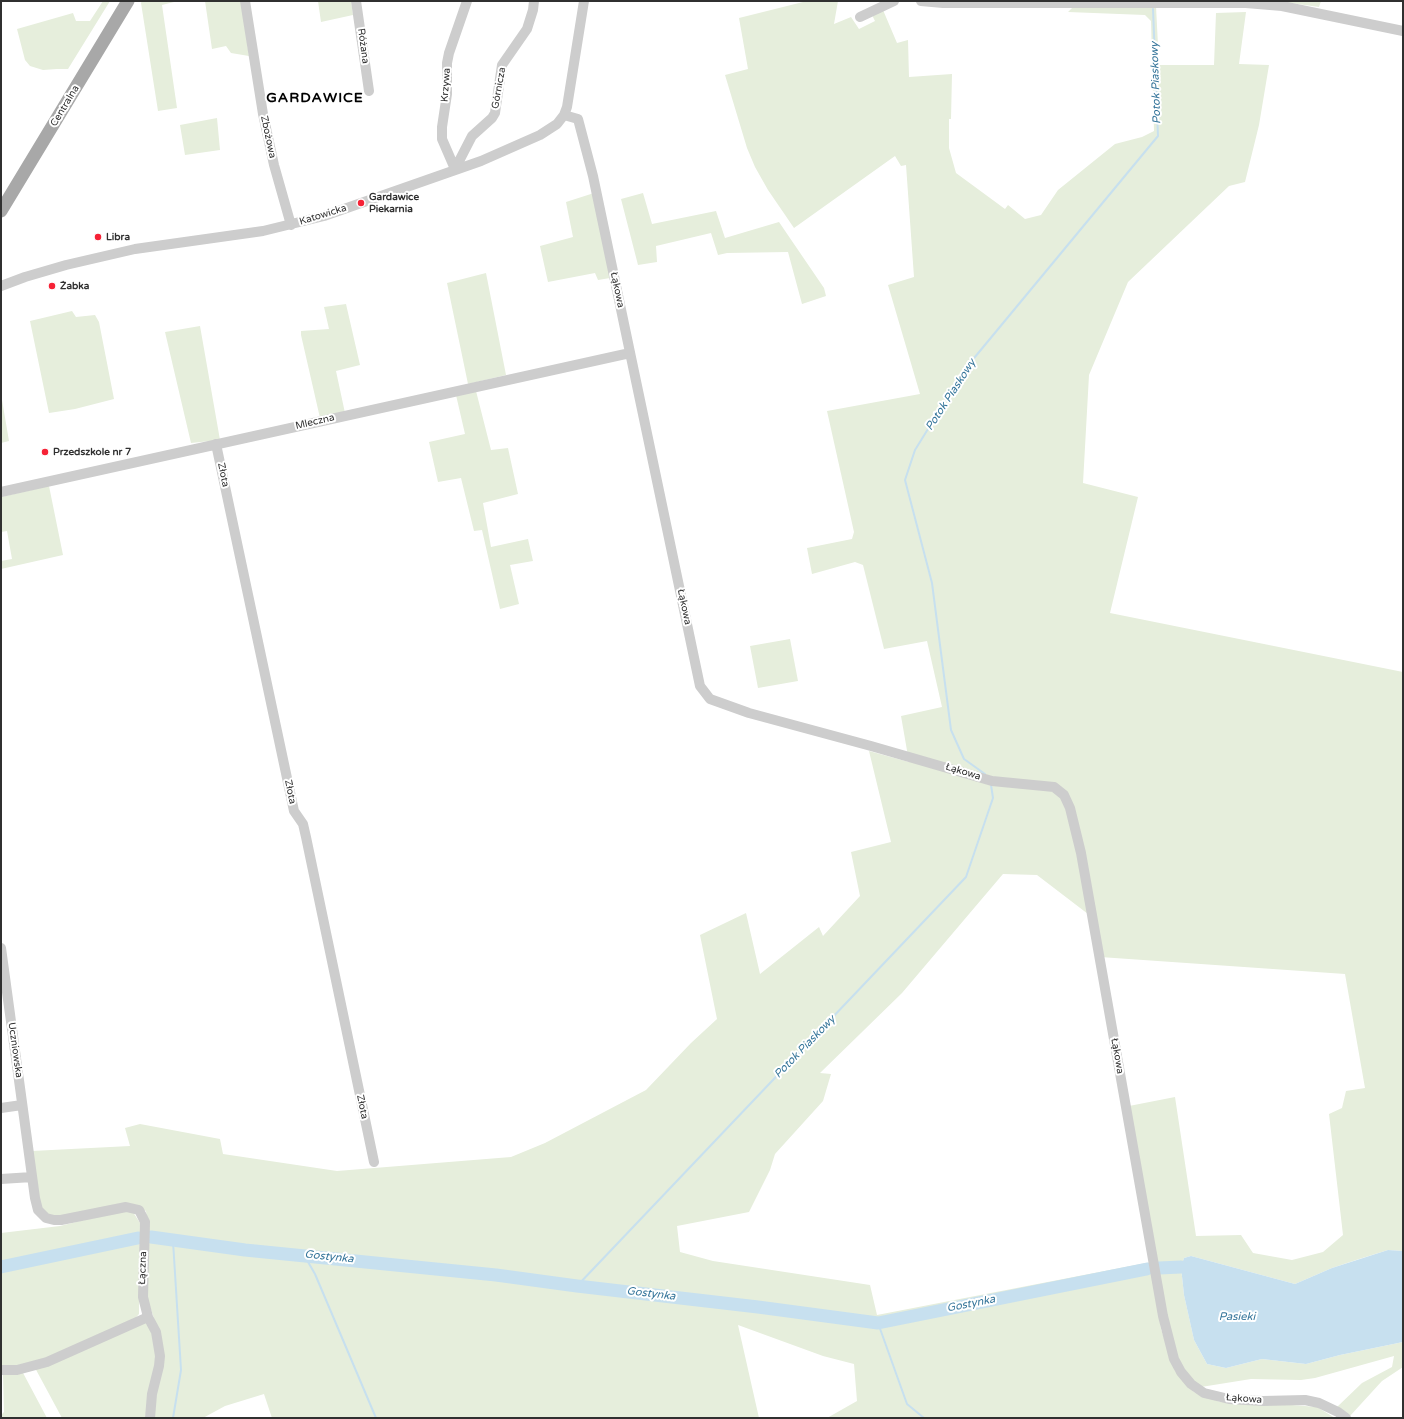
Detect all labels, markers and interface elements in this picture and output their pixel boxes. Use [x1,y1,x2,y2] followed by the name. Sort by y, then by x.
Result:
[355,28,371,64] street label: Różana
[1148,42,1164,124] water label: Potok Piaskowy
[489,66,509,110] street label: Górnicza
[439,67,453,103] street label: Krzywa
[48,83,82,129] street label: Centralna
[266,90,364,106] district label: GARDAWICE
[258,115,278,159] street label: Zbożowa
[369,191,419,214] place label: Gardawice Piekarnia
[356,198,366,208] marker: Gardawice Piekarnia
[298,202,348,228] street label: Katowicka
[106,231,130,243] place label: Libra
[93,232,103,242] marker: Libra
[607,271,627,309] street label: Łąkowa
[60,280,89,292] place label: Żabka
[47,281,57,291] marker: Żabka
[923,357,979,433] water label: Potok Piaskowy
[294,412,336,432] street label: Mleczna
[53,446,131,458] place label: Przedszkole nr 7
[40,447,50,457] marker: Przedszkole nr 7
[215,462,231,488] street label: Złota
[674,588,694,626] street label: Łąkowa
[944,761,982,783] street label: Łąkowa
[282,779,298,805] street label: Złota
[772,1013,838,1081] water label: Potok Piaskowy
[5,1021,25,1079] street label: Uczniowska
[1108,1037,1126,1075] street label: Łąkowa
[354,1094,370,1120] street label: Złota
[304,1248,354,1266] water label: Gostynka
[136,1251,150,1285] street label: Łączna
[626,1284,676,1304] water label: Gostynka
[946,1293,996,1315] water label: Gostynka
[1219,1310,1255,1324] water label: Pasieki
[1226,1392,1262,1406] street label: Łąkowa

